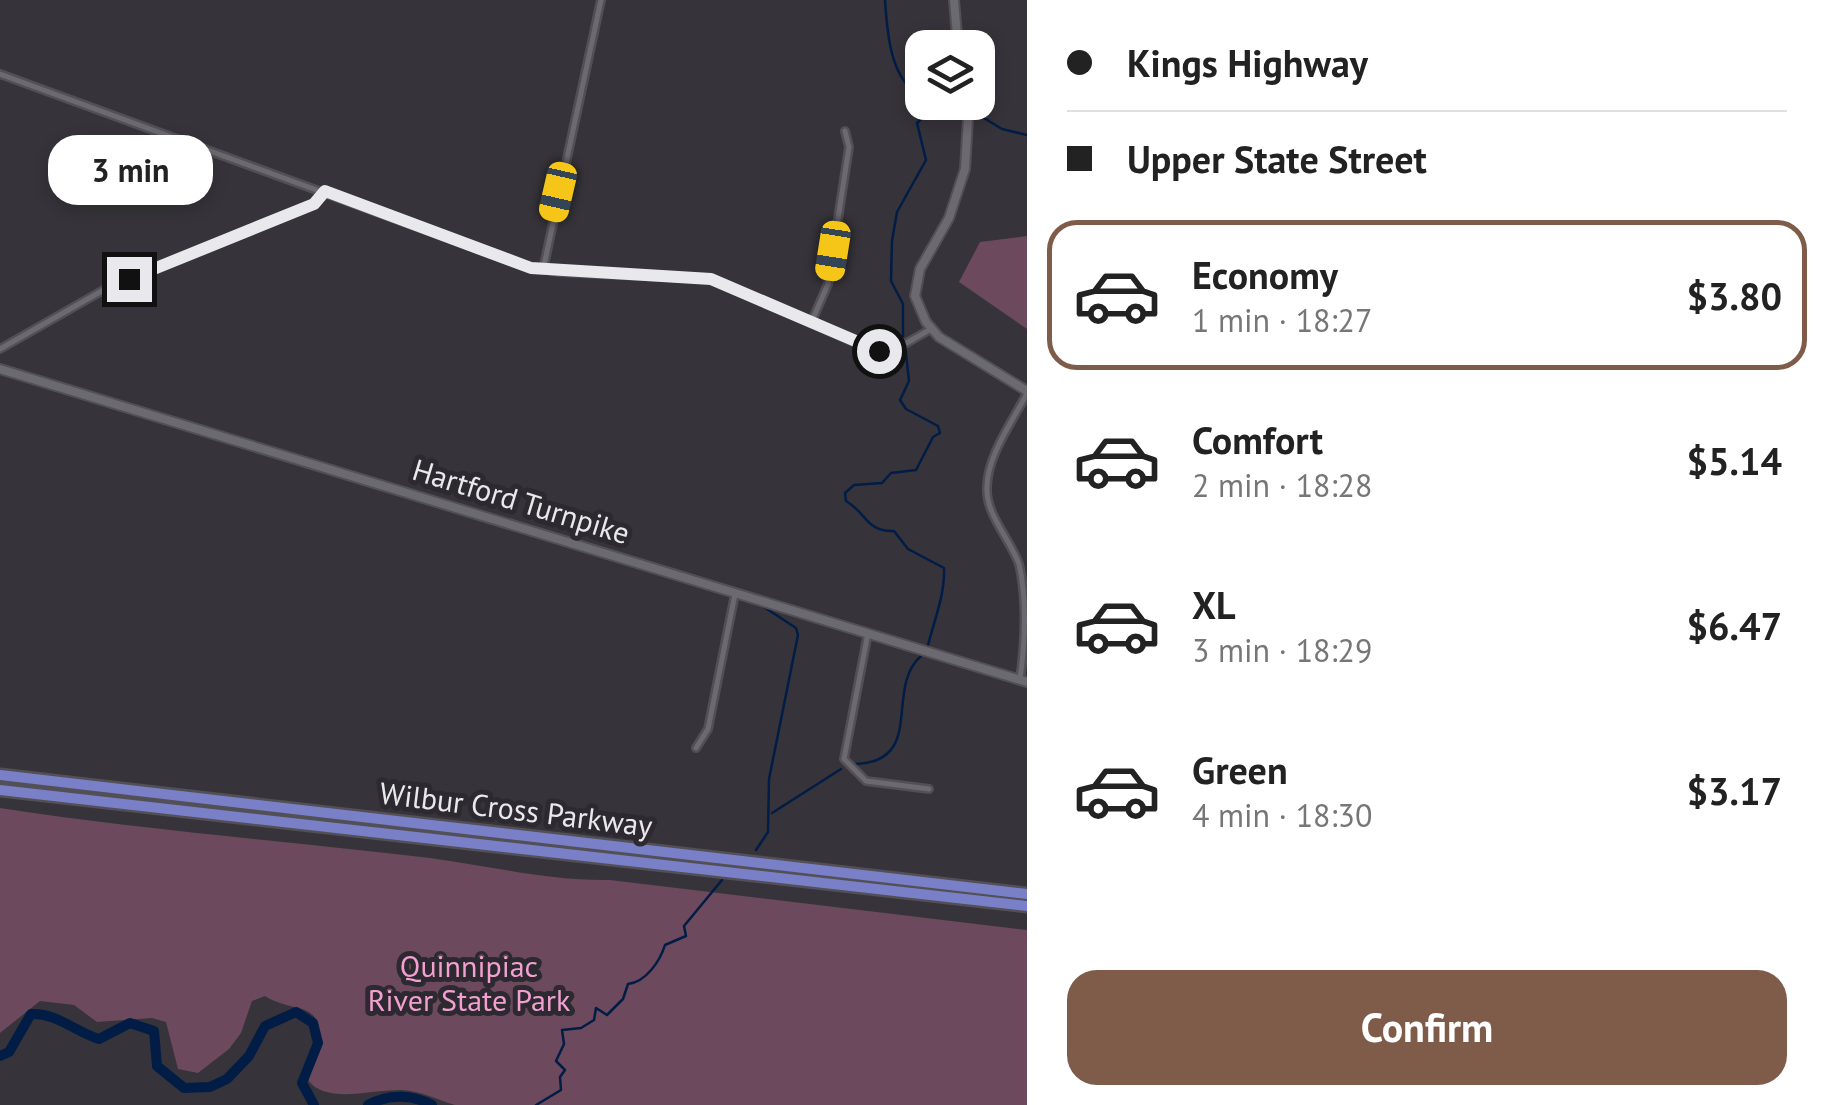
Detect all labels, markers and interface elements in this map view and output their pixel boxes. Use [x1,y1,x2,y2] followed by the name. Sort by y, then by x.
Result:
[905,30,995,120] map controls
[905,30,995,120] button: layers
[1127,38,1368,87] text: Kings Highway
[46,134,212,204] callout: 3 min
[1127,134,1427,183] text: Upper State Street
[91,149,170,191] text: 3 min
[537,159,579,225] car
[813,219,853,283] car
[1072,250,1162,340] icon: car
[1192,250,1338,299] text: Economy
[107,257,152,302] route end
[1686,271,1782,320] text: $3.80
[1192,299,1372,341] text: 1 min · 18:27
[857,329,902,374] route start
[1072,415,1162,505] icon: car
[1192,415,1323,464] text: Comfort
[1686,436,1782,485] text: $5.14
[408,449,635,552] street label: Hartford Turnpike
[1192,464,1372,506] text: 2 min · 18:28
[1072,580,1162,670] icon: car
[1192,580,1236,629] text: XL
[1686,601,1782,650] text: $6.47
[1192,629,1372,671] text: 3 min · 18:29
[1072,745,1162,835] icon: car
[1192,745,1288,794] text: Green
[1686,766,1782,815] text: $3.17
[378,772,655,845] street label: Wilbur Cross Parkway
[1192,794,1372,836] text: 4 min · 18:30
[368,946,571,1019] park label: Quinnipiac River State Park
[1067,970,1787,1085] button: Confirm

